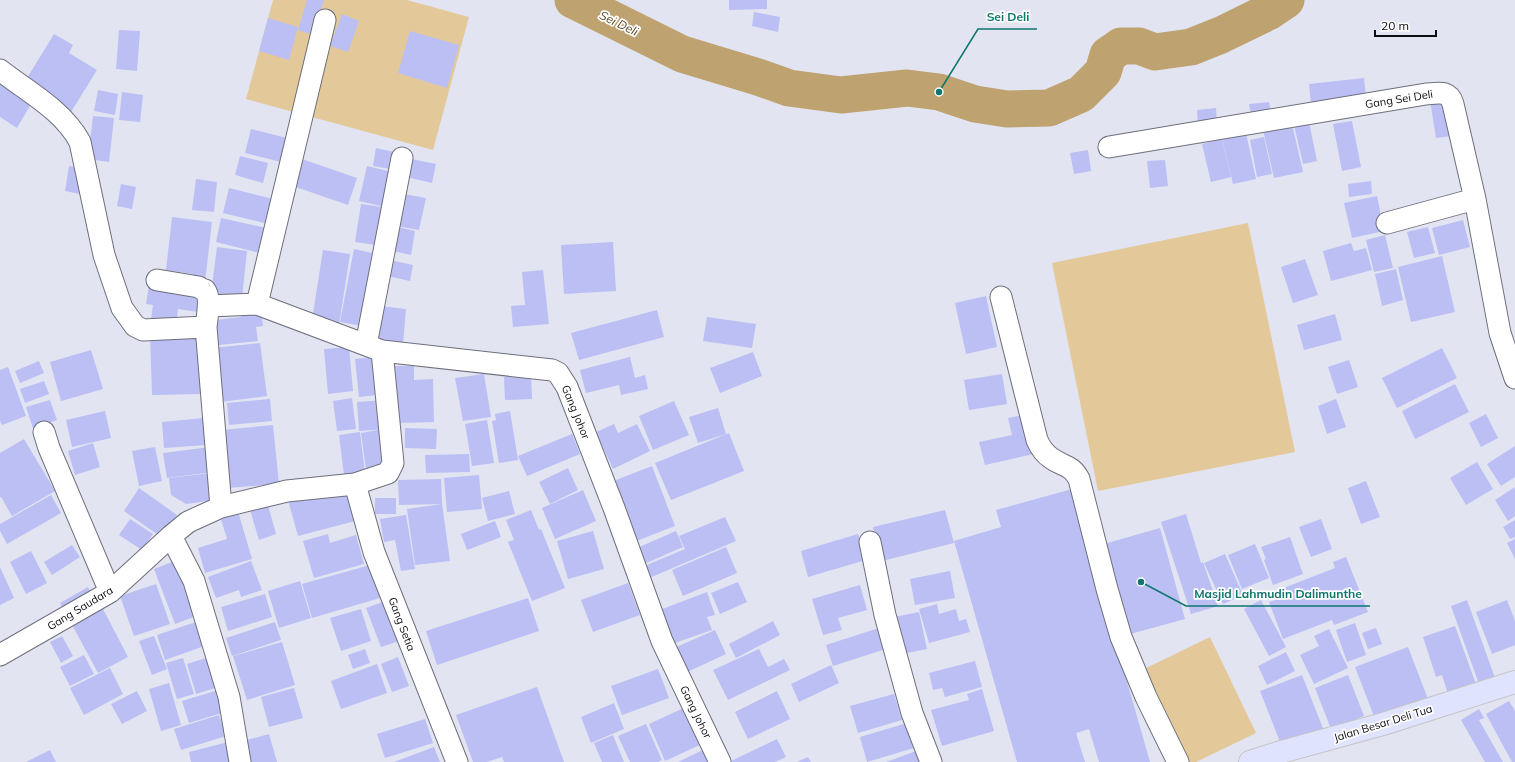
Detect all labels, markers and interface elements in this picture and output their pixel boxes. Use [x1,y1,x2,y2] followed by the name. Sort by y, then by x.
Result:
[978,5,1037,29] callout: Sei Deli
[597,7,641,39] water label: Sei Deli
[987,9,1029,24] text: Sei Deli
[1375,12,1436,38] scale bar
[1381,18,1409,33] text: 20 m
[1364,87,1434,111] street label: Gang Sei Deli
[559,383,593,441] street label: Gang Johor
[1186,582,1370,606] callout: Masjid Lahmudin Dalimunthe
[45,583,115,633] street label: Gang Saudara
[1194,586,1362,601] text: Masjid Lahmudin Dalimunthe
[385,595,419,653] street label: Gang Setia
[677,683,715,741] street label: Gang Johor
[1332,701,1434,745] street label: Jalan Besar Deli Tua

